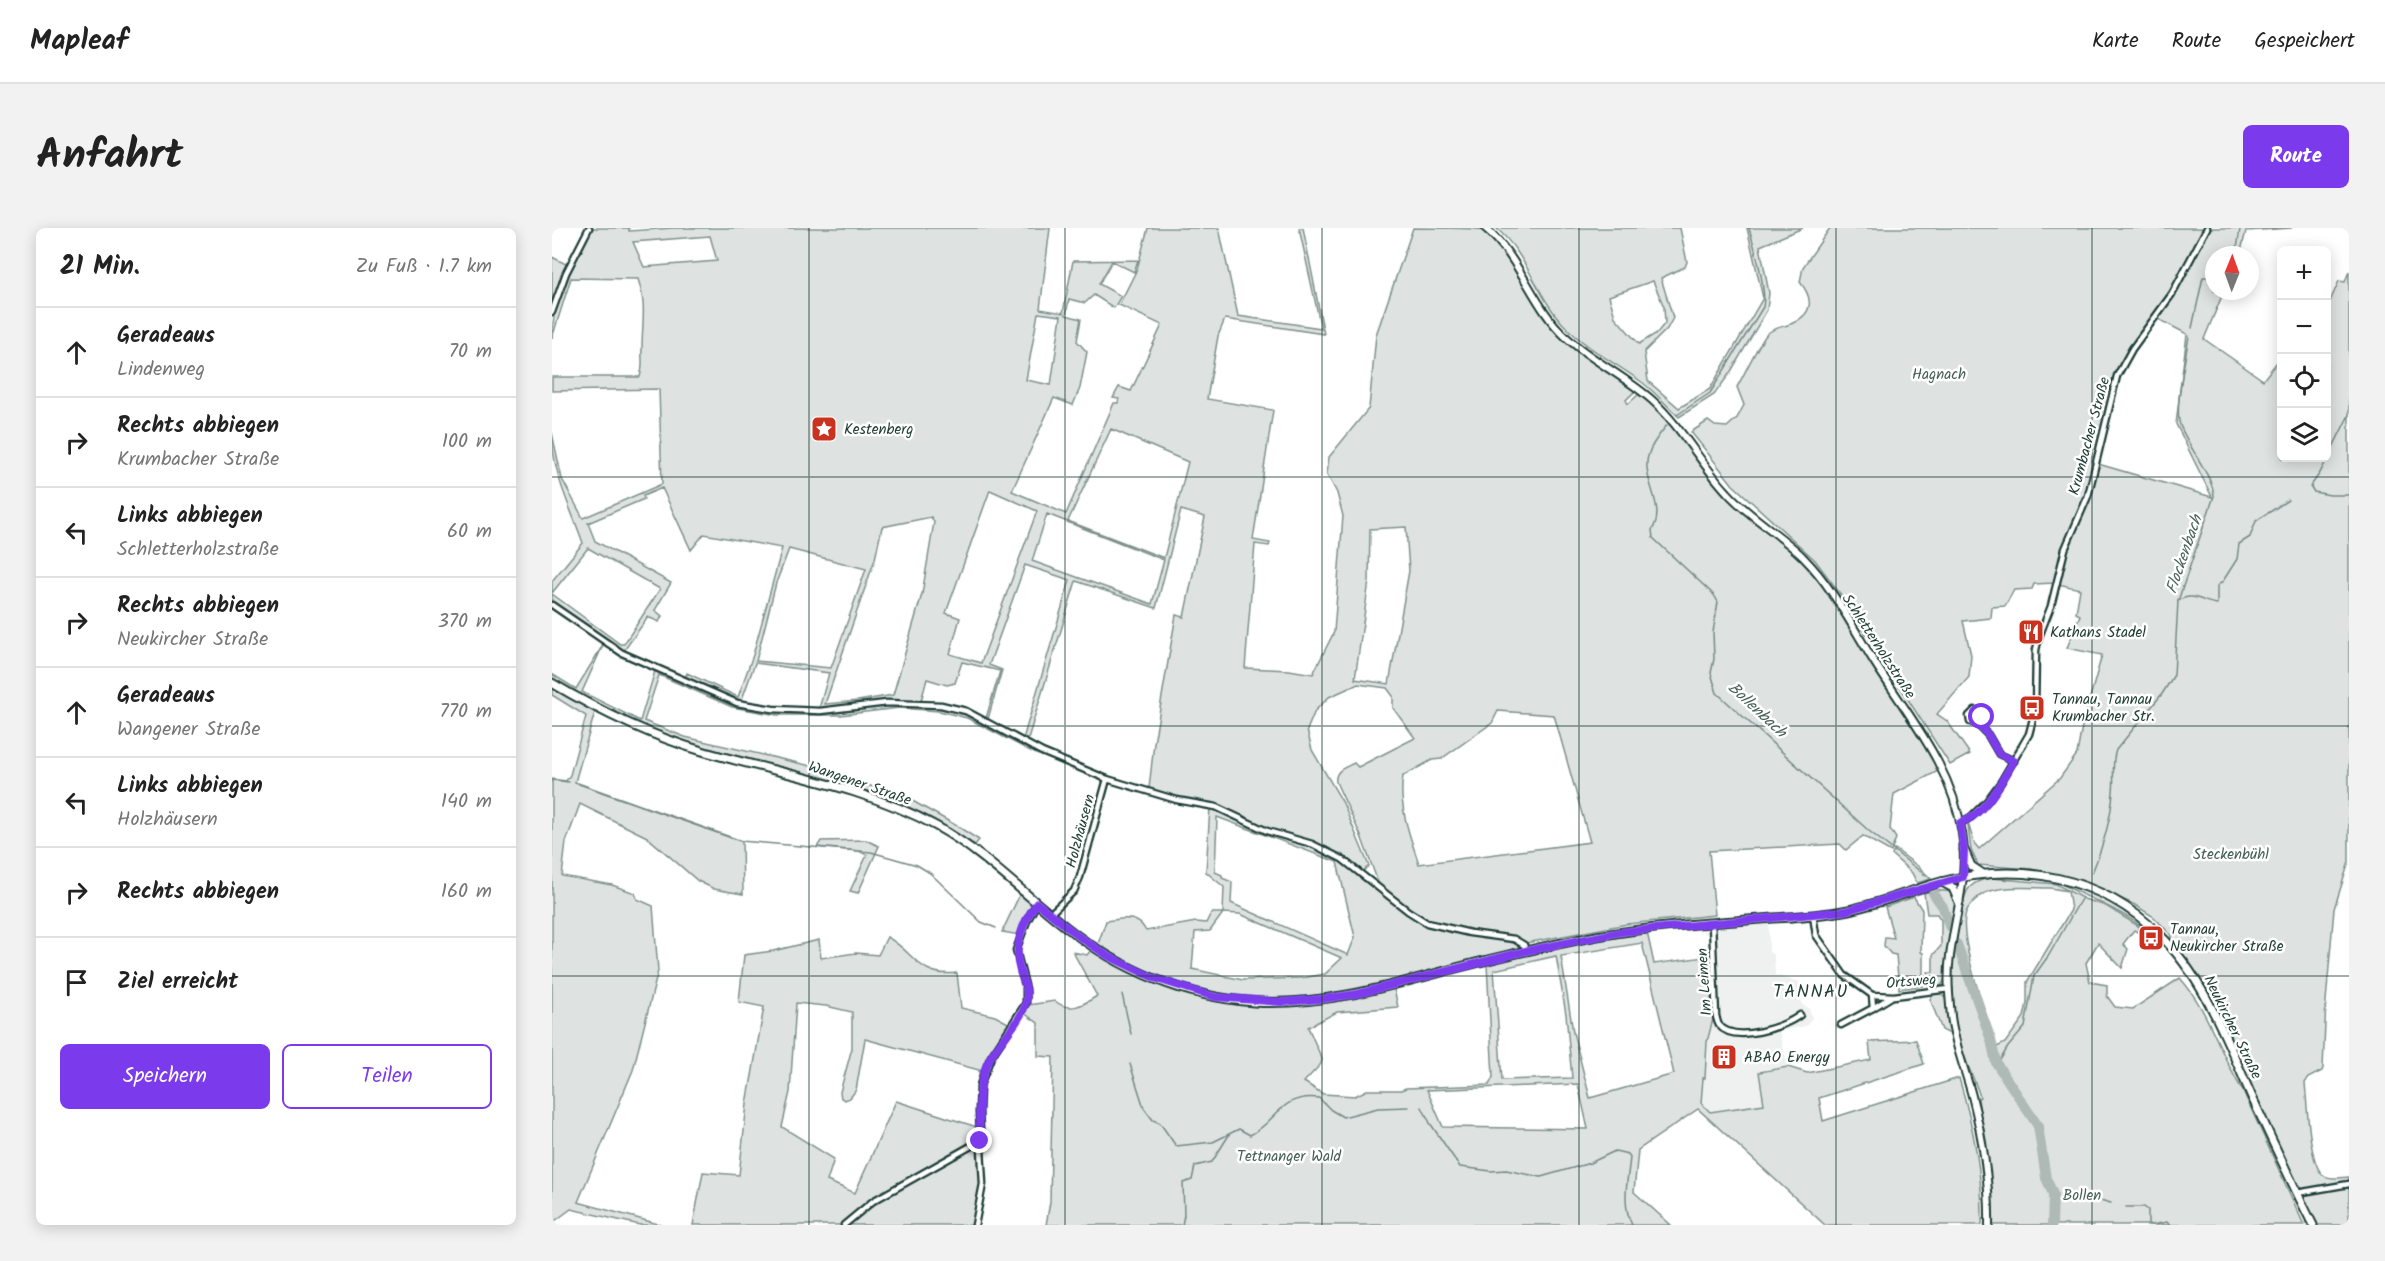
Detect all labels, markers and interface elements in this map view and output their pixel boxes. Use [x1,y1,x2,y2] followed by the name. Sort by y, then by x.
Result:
[30,19,128,64] text: Mapleaf
[2092,25,2139,58] text: Karte
[2172,25,2221,58] text: Route
[2254,25,2355,58] text: Gespeichert
[36,123,183,190] text: Anfahrt
[2243,125,2349,188] button: Route
[60,246,140,288] text: 21 Min.
[2205,246,2259,300] north arrow
[2277,246,2331,462] map controls
[2277,246,2331,300] button: +
[356,251,492,283] text: Zu Fuß · 1.7 km
[2277,300,2331,354] button: −
[117,319,215,354] text: Geradeaus
[60,336,93,369] icon: ahead
[449,336,492,368] text: 70 m
[117,354,205,386] text: Lindenweg
[2277,354,2331,408] button: locate
[1912,363,1966,387] park label: Hagnach
[2063,374,2117,498] street label: Krumbacher Straße
[2277,408,2331,462] button: layers
[117,409,279,444] text: Rechts abbiegen
[809,414,839,444] place icon: Kestenberg
[844,418,913,442] place label: Kestenberg
[60,426,93,459] icon: right
[442,426,492,458] text: 100 m
[117,444,279,476] text: Krumbacher Straße
[117,499,263,534] text: Links abbiegen
[2159,511,2210,597] water label: Flockenbach
[60,516,93,549] icon: left
[447,516,492,548] text: 60 m
[117,534,279,566] text: Schletterholzstraße
[117,589,279,624] text: Rechts abbiegen
[1835,589,1921,704] street label: Schletterholzstraße
[60,606,93,639] icon: right
[437,606,492,638] text: 370 m
[2016,617,2046,647] restaurant icon: Kathans Stadel
[2050,621,2146,645] place label: Kathans Stadel
[117,624,268,656] text: Neukircher Straße
[1722,676,1793,745] water label: Bollenbach
[117,679,215,714] text: Geradeaus
[2052,688,2155,729] place label: Tannau, Tannau Krumbacher Str.
[2017,693,2047,723] bus stop icon: Tannau, Tannau Krumbacher Str.
[60,696,93,729] icon: ahead
[440,696,492,728] text: 770 m
[1968,703,1994,729] route start
[117,714,261,746] text: Wangener Straße
[805,755,915,813] street label: Wangener Straße
[117,769,263,804] text: Links abbiegen
[60,786,93,819] icon: left
[441,786,492,818] text: 140 m
[1060,792,1102,871] street label: Holzhäusern
[117,804,218,836] text: Holzhäusern
[2193,843,2269,867] park label: Steckenbühl
[117,875,279,910] text: Rechts abbiegen
[60,876,93,909] icon: right
[441,876,492,908] text: 160 m
[2170,918,2284,959] place label: Tannau, Neukircher Straße
[2136,923,2166,953] bus stop icon: Tannau, Neukircher Straße
[1691,947,1719,1017] street label: Im Leimen
[117,965,238,1000] text: Ziel erreicht
[60,966,93,999] icon: arrive
[1885,968,1937,996] street label: Ortsweg
[2196,971,2268,1084] street label: Neukircher Straße
[1773,978,1849,1007] district label: TANNAU
[1709,1042,1739,1072] building icon: ABAO Energy
[60,1044,270,1109] button: Speichern
[282,1044,492,1109] button: Teilen
[1744,1046,1831,1070] place label: ABAO Energy
[966,1127,992,1153] route end
[1237,1145,1342,1169] park label: Tettnanger Wald
[2063,1184,2101,1208] park label: Bollen

